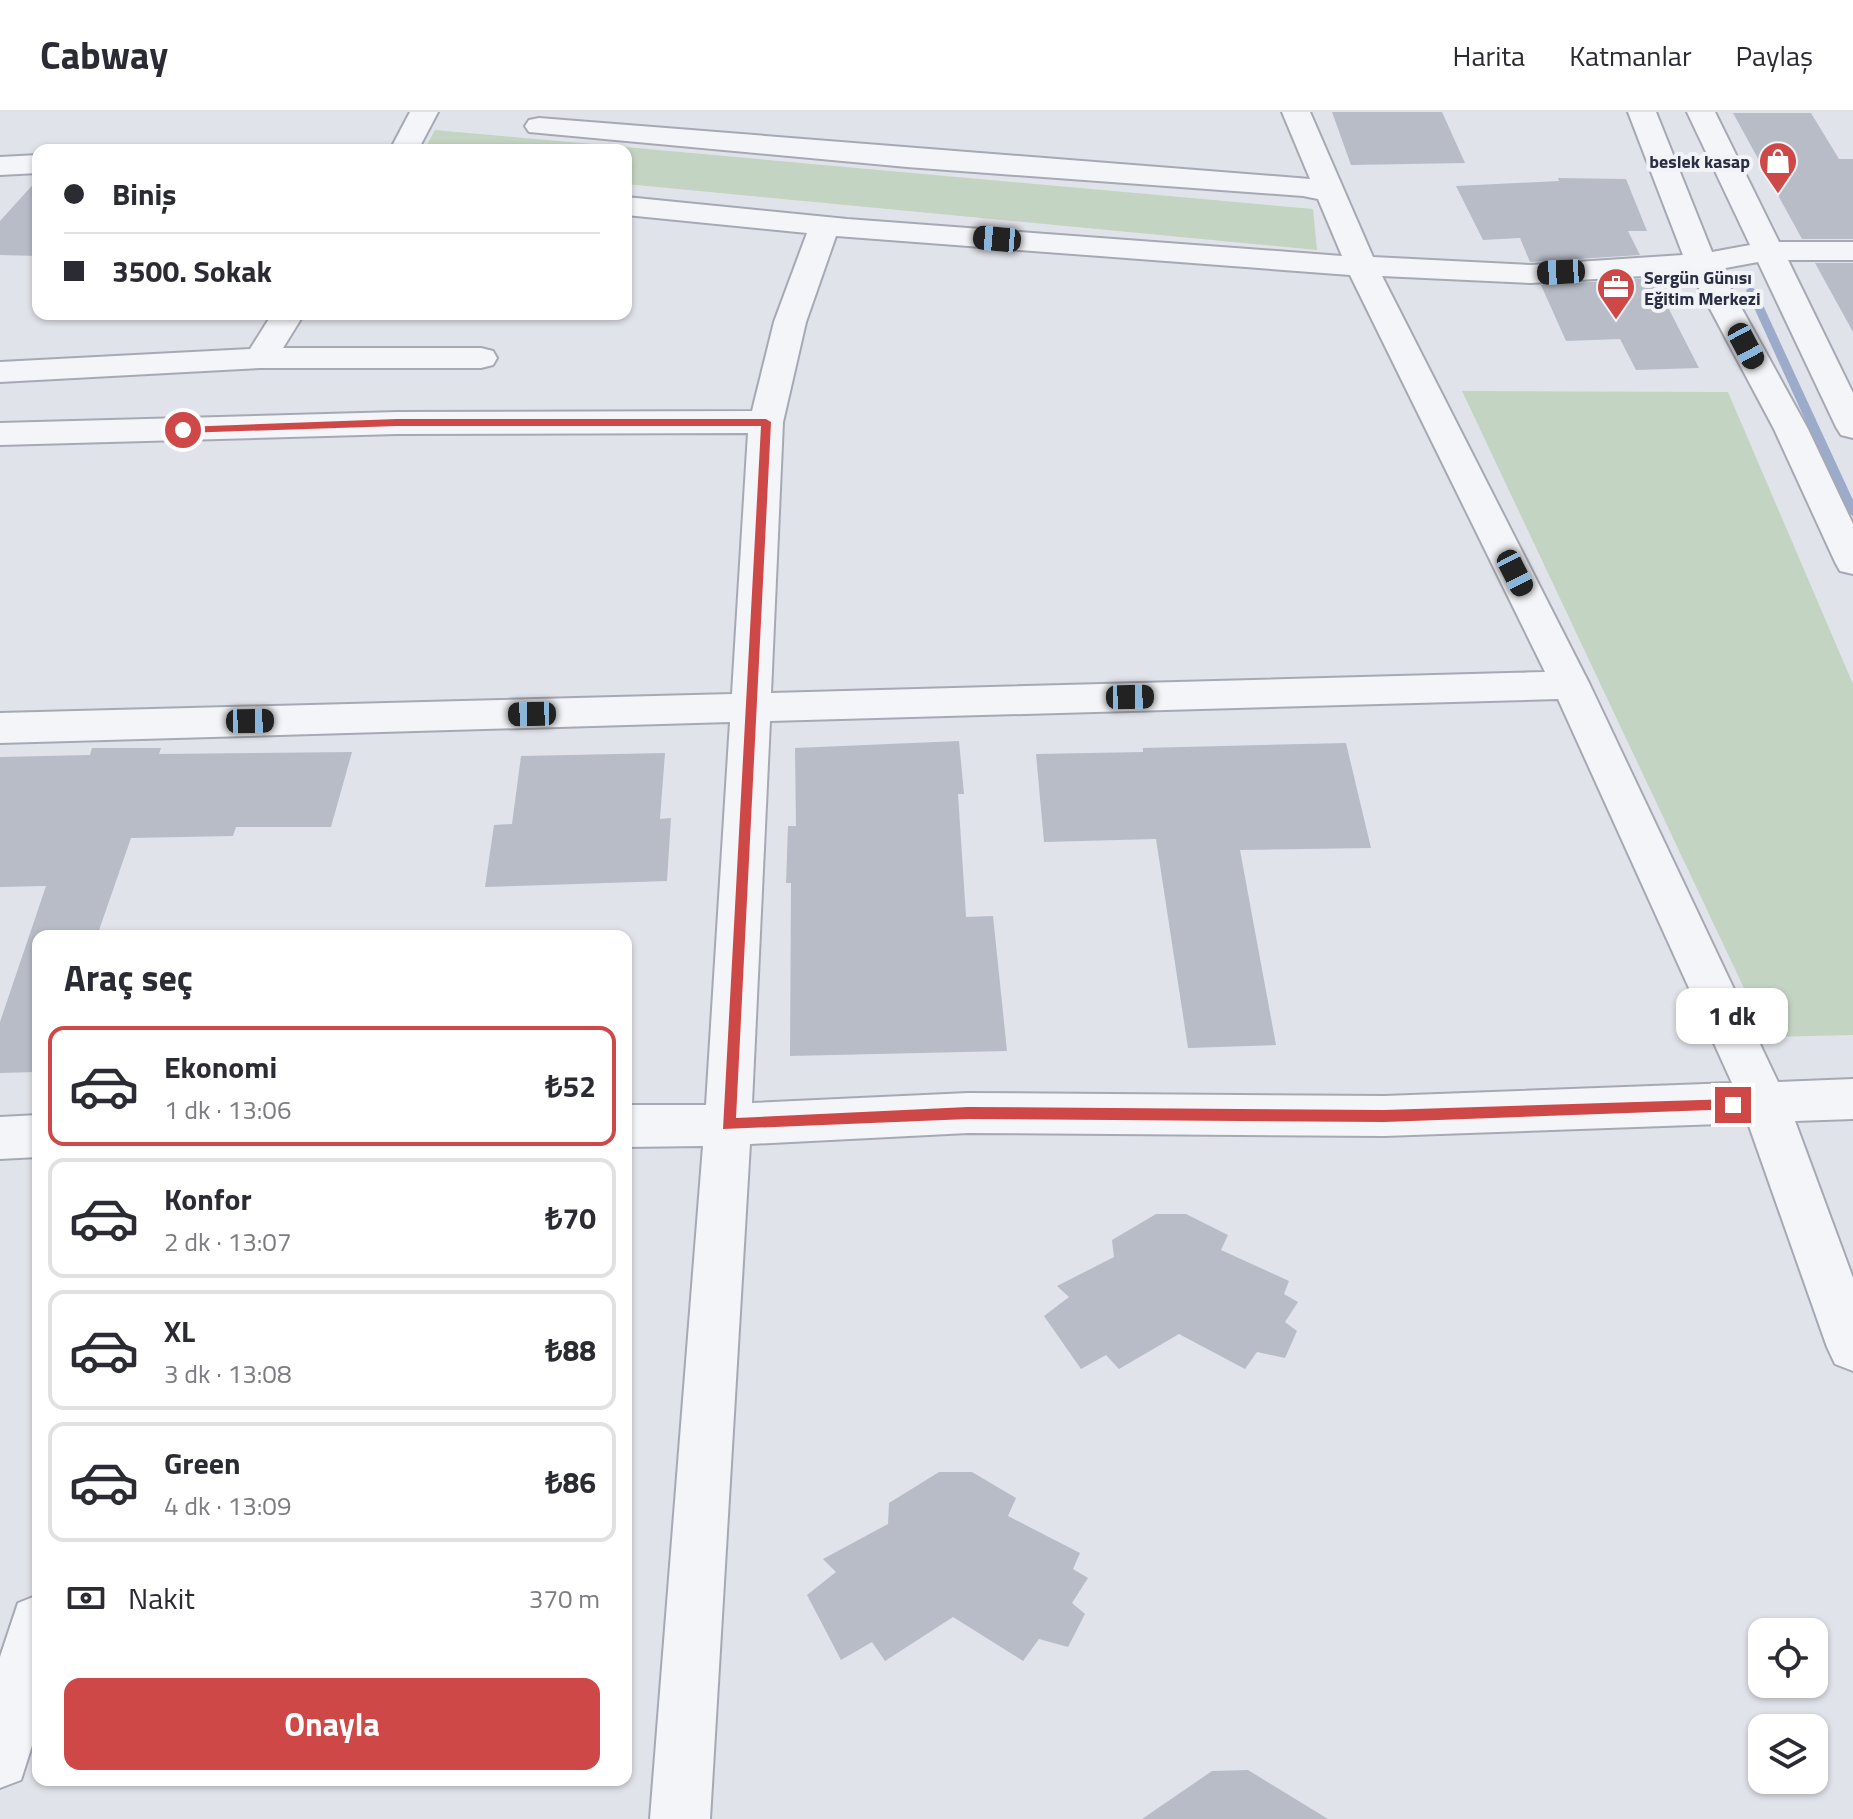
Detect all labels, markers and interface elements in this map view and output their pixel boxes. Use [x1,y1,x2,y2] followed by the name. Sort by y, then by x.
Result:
[40,26,168,84] text: Cabway
[1453,34,1525,77] text: Harita
[1569,34,1692,77] text: Katmanlar
[1736,34,1813,77] text: Paylaş
[1757,140,1799,195] shop icon: beslek kasap
[1649,148,1750,175] place label: beslek kasap
[112,171,177,217] text: Biniş
[972,225,1022,253] car
[112,248,272,294] text: 3500. Sokak
[1536,259,1586,285] car
[1644,264,1761,312] place label: Sergün Günısı Eğitim Merkezi
[1595,266,1637,321] office icon: Sergün Günısı Eğitim Merkezi
[1724,319,1768,373] car
[165,412,201,448] route start
[1493,546,1537,600] car
[1106,685,1154,709] car
[508,702,556,726] car
[226,709,274,733] car
[64,950,193,1005] text: Araç seç
[1677,989,1789,1045] callout: 1 dk
[1708,996,1756,1035] text: 1 dk
[164,1044,277,1090] text: Ekonomi
[68,1050,140,1122] icon: car
[545,1063,596,1109] text: ₺52
[1715,1087,1751,1123] route end
[164,1090,291,1129] text: 1 dk · 13:06
[164,1176,252,1222] text: Konfor
[68,1182,140,1254] icon: car
[545,1195,596,1241] text: ₺70
[164,1222,291,1261] text: 2 dk · 13:07
[164,1308,195,1354] text: XL
[68,1314,140,1386] icon: car
[545,1327,596,1373] text: ₺88
[164,1354,291,1393] text: 3 dk · 13:08
[164,1440,241,1486] text: Green
[68,1446,140,1518] icon: car
[545,1459,596,1505] text: ₺86
[164,1486,291,1525] text: 4 dk · 13:09
[128,1575,195,1621] text: Nakit
[64,1576,108,1620] icon: cash
[529,1579,600,1618] text: 370 m
[1748,1618,1828,1794] map controls
[1748,1618,1828,1698] button: locate
[64,1678,600,1770] button: Onayla
[1748,1714,1828,1794] button: layers

